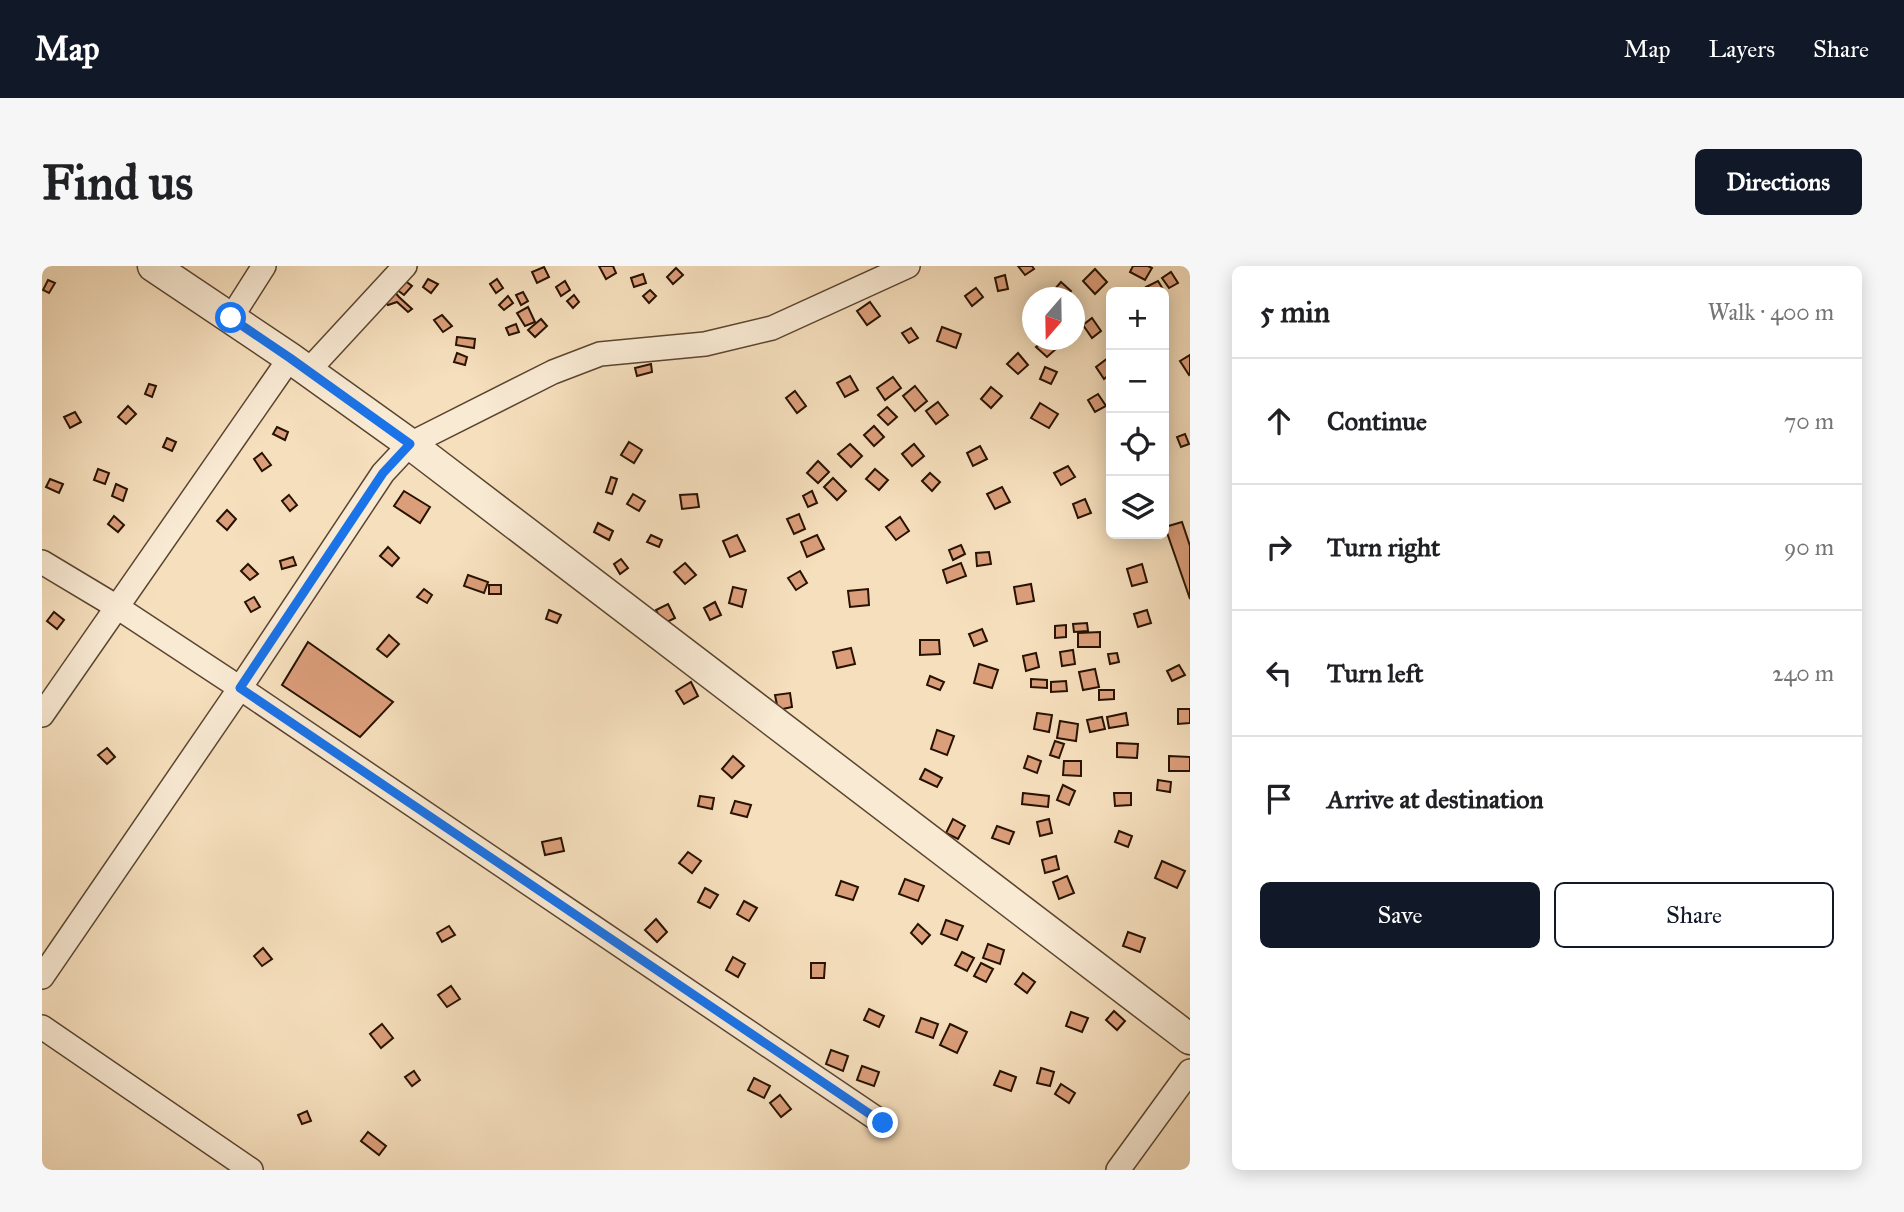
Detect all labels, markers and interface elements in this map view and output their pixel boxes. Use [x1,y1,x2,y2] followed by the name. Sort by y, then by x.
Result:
[35,29,99,69] text: Map
[1624,34,1671,64] text: Map
[1709,34,1775,64] text: Layers
[1813,34,1869,64] text: Share
[1695,149,1862,215] button: Directions
[42,153,193,212] text: Find us
[1022,287,1085,350] north arrow
[1106,287,1169,539] map controls
[1106,287,1169,350] button: +
[1260,294,1330,330] text: 5 min
[1708,298,1834,326] text: Walk · 400 m
[215,302,246,333] route start
[1106,350,1169,413] button: −
[1260,402,1298,440] icon: ahead
[1327,405,1427,437] text: Continue
[1784,407,1834,435] text: 70 m
[1106,413,1169,476] button: locate
[1106,476,1169,539] button: layers
[1260,528,1298,566] icon: right
[1327,531,1440,563] text: Turn right
[1784,533,1834,561] text: 90 m
[1260,654,1298,692] icon: left
[1327,657,1423,689] text: Turn left
[1772,659,1834,687] text: 240 m
[1260,780,1298,818] icon: arrive
[1327,783,1544,815] text: Arrive at destination
[1260,882,1540,948] button: Save
[1554,882,1834,948] button: Share
[867,1107,898,1138] route end

